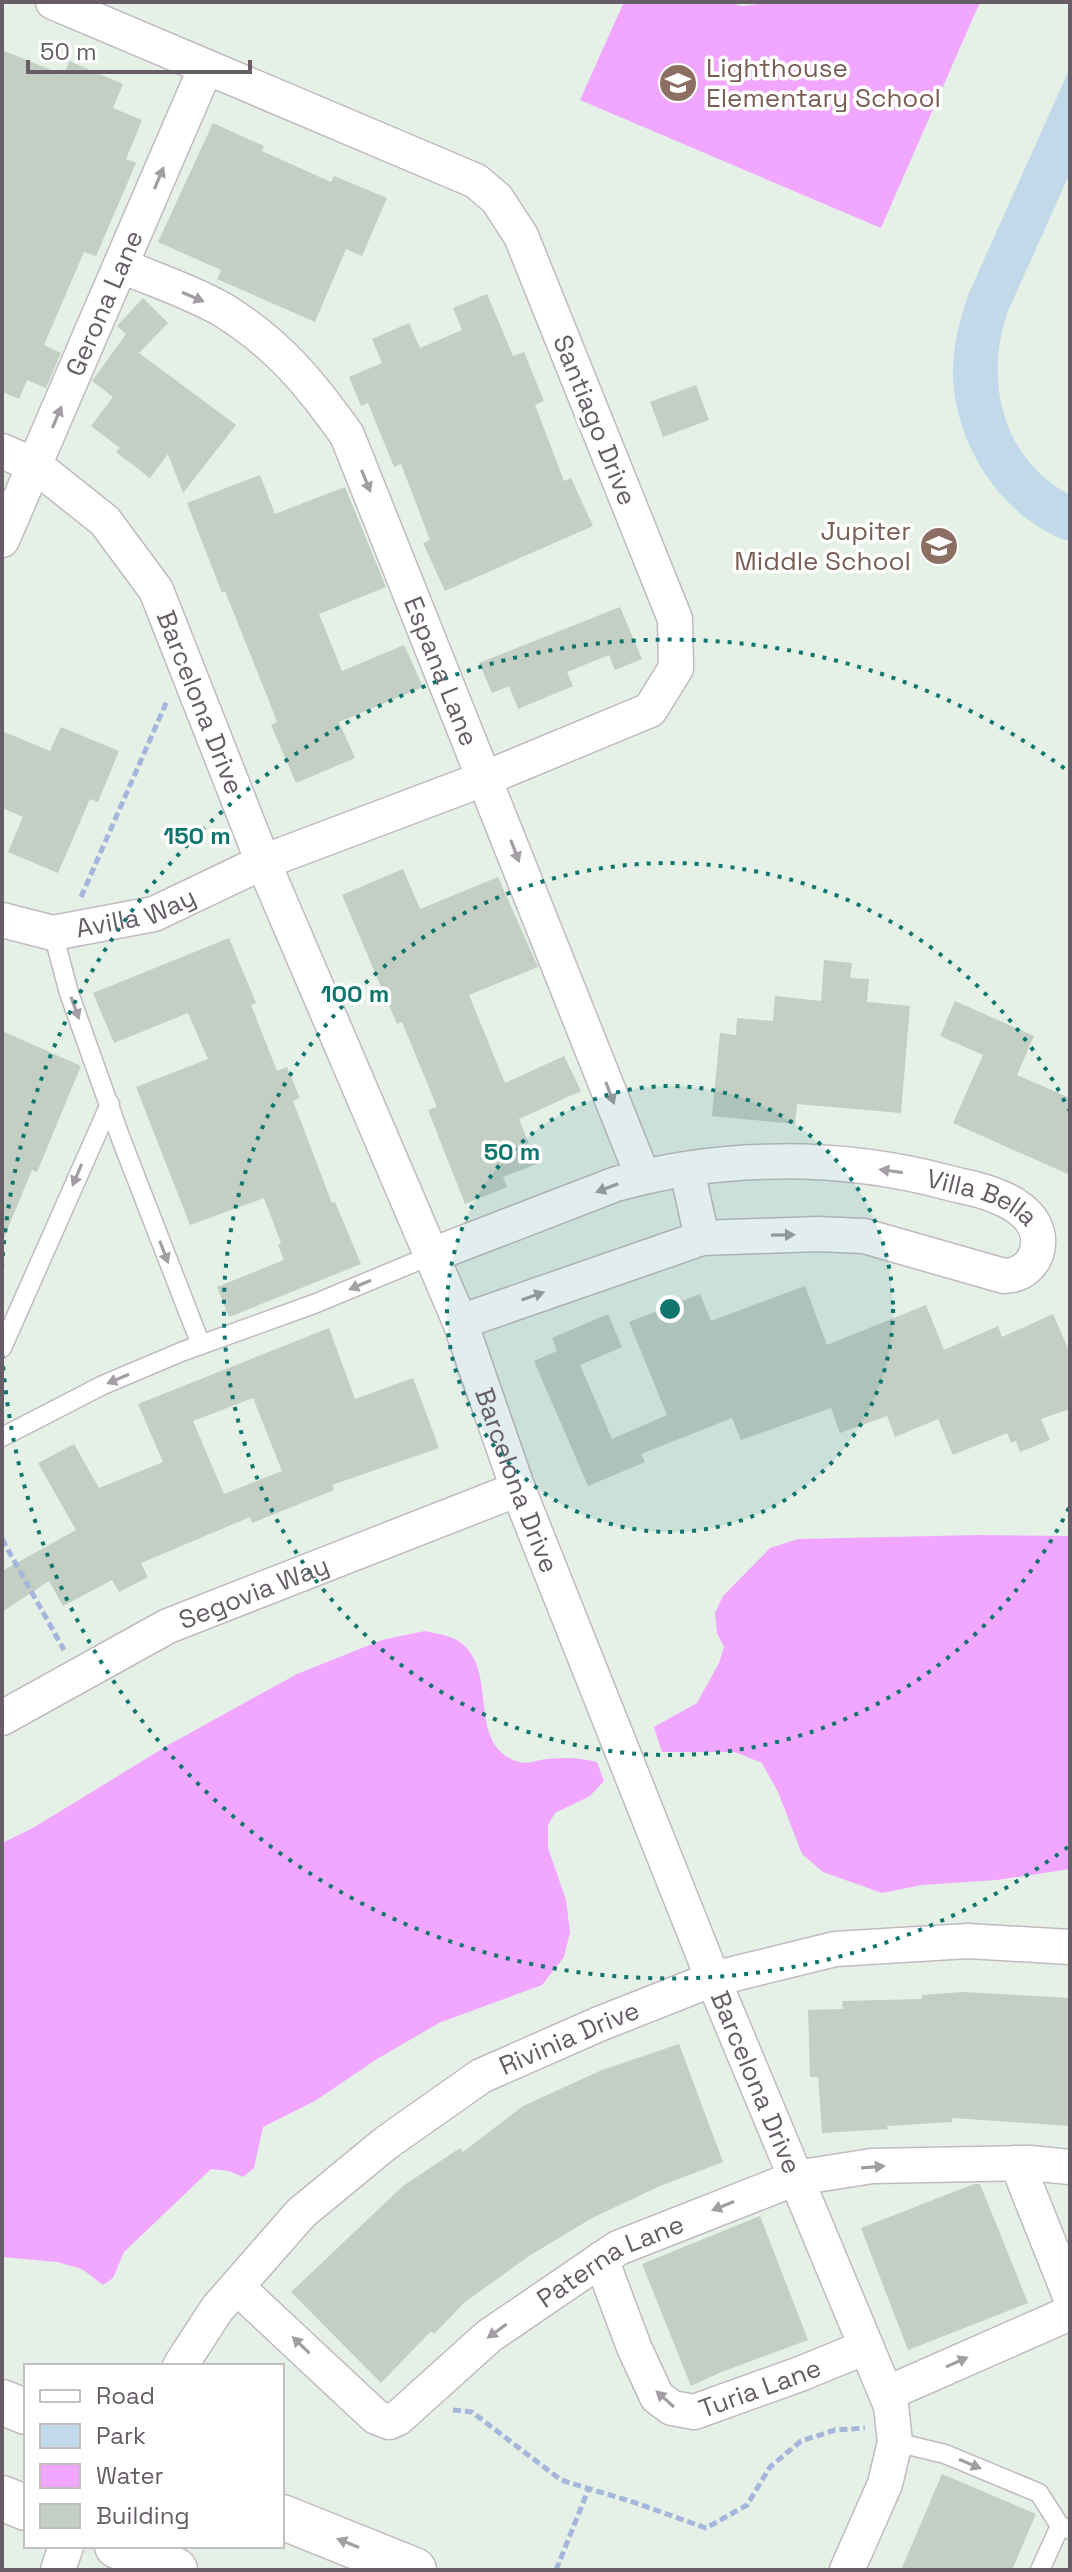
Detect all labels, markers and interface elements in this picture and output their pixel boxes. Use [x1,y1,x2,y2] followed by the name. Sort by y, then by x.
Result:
[28,24,250,74] scale bar
[40,36,97,67] text: 50 m
[706,51,941,115] place label: Lighthouse Elementary School
[657,62,699,104] school or university icon: Lighthouse Elementary School
[152,166,165,190] one-way arrow
[58,225,151,381] street label: Gerona Lane
[181,291,205,304] one-way arrow
[545,330,645,510] street label: Santiago Drive
[50,405,63,429] one-way arrow
[360,469,373,493] one-way arrow
[734,514,911,578] place label: Jupiter Middle School
[918,525,960,567] school or university icon: Jupiter Middle School
[396,591,486,751] street label: Espana Lane
[149,606,252,799] street label: Barcelona Drive
[163,820,231,851] text: 150 m
[509,839,522,863] one-way arrow
[73,880,201,945] street label: Avilla Way
[321,978,389,1009] text: 100 m
[69,996,82,1020] one-way arrow
[604,1081,617,1105] one-way arrow
[484,1136,540,1167] text: 50 m
[923,1161,1046,1233] street label: Villa Bella
[71,1163,84,1187] one-way arrow
[879,1164,904,1177] one-way arrow
[595,1182,619,1195] one-way arrow
[771,1228,796,1241] one-way arrow
[158,1240,171,1264] one-way arrow
[348,1278,372,1291] one-way arrow
[521,1289,545,1302] one-way arrow
[656,1295,684,1323] centre of rings
[106,1373,129,1386] one-way arrow
[467,1383,567,1578] street label: Barcelona Drive
[174,1548,334,1637] street label: Segovia Way
[703,1986,809,2179] street label: Barcelona Drive
[494,1993,644,2083] street label: Rivinia Drive
[861,2160,886,2173] one-way arrow
[711,2200,735,2213] one-way arrow
[530,2207,689,2316] street label: Paterna Lane
[486,2322,507,2338] one-way arrow
[292,2336,311,2354] one-way arrow
[694,2350,826,2426] street label: Turia Lane
[946,2356,969,2369] one-way arrow
[24,2364,284,2548] legend
[96,2380,155,2411] text: Road
[655,2391,675,2408] one-way arrow
[96,2420,146,2451] text: Park
[958,2458,982,2471] one-way arrow
[96,2460,164,2491] text: Water
[96,2500,190,2531] text: Building
[336,2537,360,2550] one-way arrow

